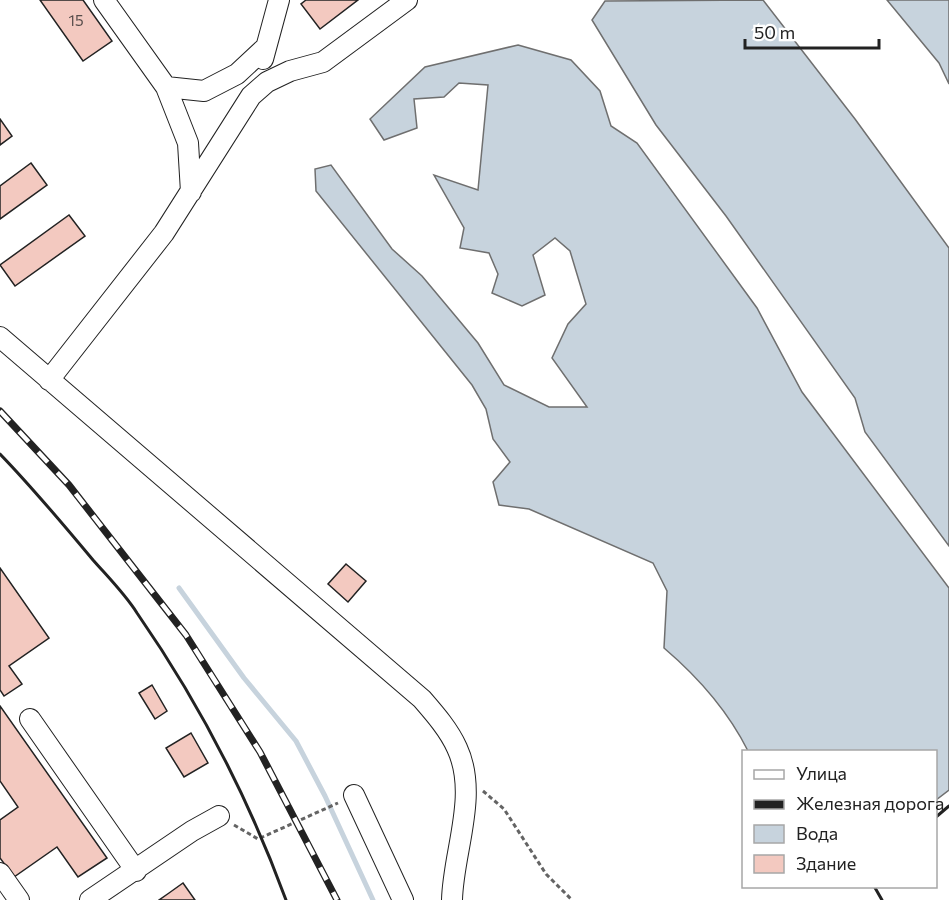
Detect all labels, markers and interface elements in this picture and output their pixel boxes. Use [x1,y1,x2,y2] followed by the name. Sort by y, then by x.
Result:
[68,11,84,29] house number: 15
[745,12,878,50] scale bar
[754,21,795,43] text: 50 m
[742,750,937,888] legend
[796,762,847,784] text: Улица
[796,792,944,814] text: Железная дорога
[796,822,838,844] text: Вода
[796,852,856,874] text: Здание

